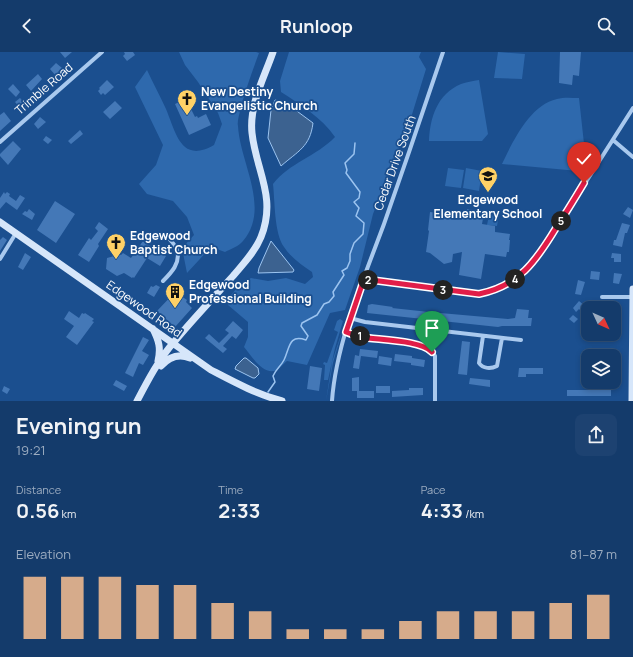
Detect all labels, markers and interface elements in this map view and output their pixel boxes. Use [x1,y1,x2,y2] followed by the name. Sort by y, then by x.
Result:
[280,14,353,38] text: Runloop
[16,15,38,37] icon: back
[595,15,617,37] icon: search
[11,59,76,119] street label: Trimble Road
[201,83,317,114] place label: New Destiny Evangelistic Church
[176,88,198,116] church icon: New Destiny Evangelistic Church
[369,113,420,213] street label: Cedar Drive South
[567,142,601,183] pin
[573,148,595,170] icon: check
[477,165,499,193] school or university icon: Edgewood Elementary School
[434,191,542,222] place label: Edgewood Elementary School
[551,211,571,231] pin: 5
[558,213,564,228] text: 5
[130,227,218,258] place label: Edgewood Baptist Church
[105,232,127,260] church icon: Edgewood Baptist Church
[505,269,525,289] pin: 4
[358,270,378,290] pin: 2
[512,271,518,286] text: 4
[365,272,371,287] text: 2
[103,276,186,341] street label: Edgewood Road
[189,276,312,307] place label: Edgewood Professional Building
[433,280,453,300] pin: 3
[164,281,186,309] building icon: Edgewood Professional Building
[440,282,446,297] text: 3
[581,301,621,341] north arrow
[581,301,621,389] map controls
[415,311,449,352] pin
[421,317,443,339] icon: arrive
[350,326,370,346] pin: 1
[358,328,362,343] text: 1
[581,349,621,389] button: layers
[16,411,141,441] text: Evening run
[575,414,617,456] button: share
[16,441,46,459] text: 19:21
[16,482,61,497] text: Distance
[218,482,243,497] text: Time
[421,482,446,497] text: Pace
[16,497,59,524] text: 0.56
[218,497,260,524] text: 2:33
[421,497,463,524] text: 4:33
[59,506,76,521] text: km
[463,506,484,521] text: /km
[16,545,71,563] text: Elevation
[570,545,617,563] text: 81–87 m

